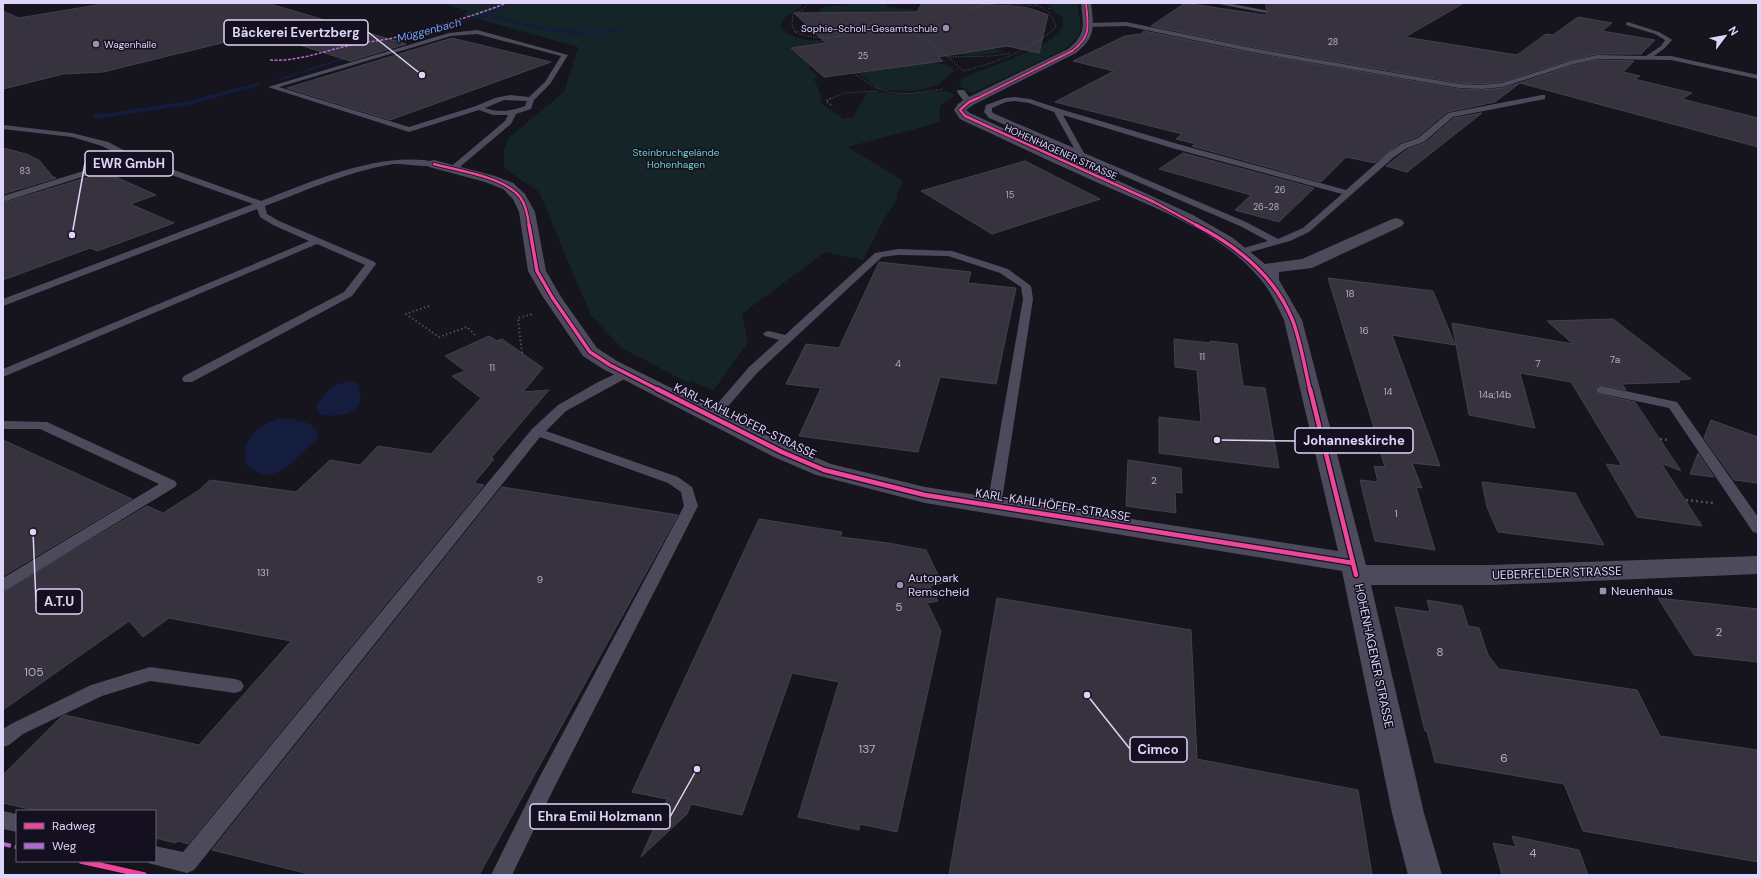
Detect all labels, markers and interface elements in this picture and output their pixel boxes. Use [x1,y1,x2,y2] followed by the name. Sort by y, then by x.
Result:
[395,15,463,45] water label: Müggenbach
[1705,16,1745,56] north arrow
[224,20,368,45] callout: Bäckerei Evertzberg
[801,22,938,35] place label: Sophie-Scholl-Gesamtschule
[941,23,951,33] marker: Sophie-Scholl-Gesamtschule
[232,24,360,41] text: Bäckerei Evertzberg
[1725,24,1742,38] text: N
[1328,36,1338,48] house number: 28
[104,38,157,51] place label: Wagenhalle
[91,39,101,49] marker: Wagenhalle
[858,50,868,62] house number: 25
[1002,121,1120,183] street label: HOHENHAGENER STRASSE
[633,146,720,171] park label: Steinbruchgelände Hohenhagen
[85,151,173,176] callout: EWR GmbH
[93,155,165,172] text: EWR GmbH
[20,165,30,177] house number: 83
[1275,184,1286,196] house number: 26
[1006,189,1014,201] house number: 15
[1253,201,1279,213] house number: 26-28
[1345,287,1355,300] house number: 18
[1359,324,1369,337] house number: 16
[1199,350,1205,363] house number: 11
[1610,353,1620,366] house number: 7a
[895,357,901,370] house number: 4
[1535,357,1541,370] house number: 7
[489,361,495,374] house number: 11
[671,379,819,463] street label: KARL-KAHLHÖFER-STRASSE
[1383,385,1393,398] house number: 14
[1479,388,1511,401] house number: 14a;14b
[1295,428,1413,453] callout: Johanneskirche
[1303,432,1405,449] text: Johanneskirche
[1151,474,1157,487] house number: 2
[974,485,1132,525] street label: KARL-KAHLHÖFER-STRASSE
[1394,507,1398,520] house number: 1
[1492,563,1622,583] street label: UEBERFELDER STRASSE
[257,566,269,579] house number: 131
[908,570,969,600] place label: Autopark Remscheid
[537,573,543,586] house number: 9
[895,580,905,590] marker: Autopark Remscheid
[1351,582,1397,730] street label: HOHENHAGENER STRASSE
[1611,583,1673,599] place label: Neuenhaus
[1598,586,1608,596] marker: Neuenhaus
[36,589,82,614] callout: A.T.U
[44,593,74,610] text: A.T.U
[895,599,903,615] house number: 5
[1716,624,1723,640] house number: 2
[1436,644,1444,660] house number: 8
[24,664,44,680] house number: 105
[1130,737,1187,762] callout: Cimco
[858,741,876,757] house number: 137
[1137,741,1179,758] text: Cimco
[1500,750,1508,766] house number: 6
[530,804,670,829] callout: Ehra Emil Holzmann
[538,808,662,825] text: Ehra Emil Holzmann
[16,810,156,862] legend
[52,818,96,834] text: Radweg
[52,838,77,854] text: Weg
[1529,845,1537,861] house number: 4

